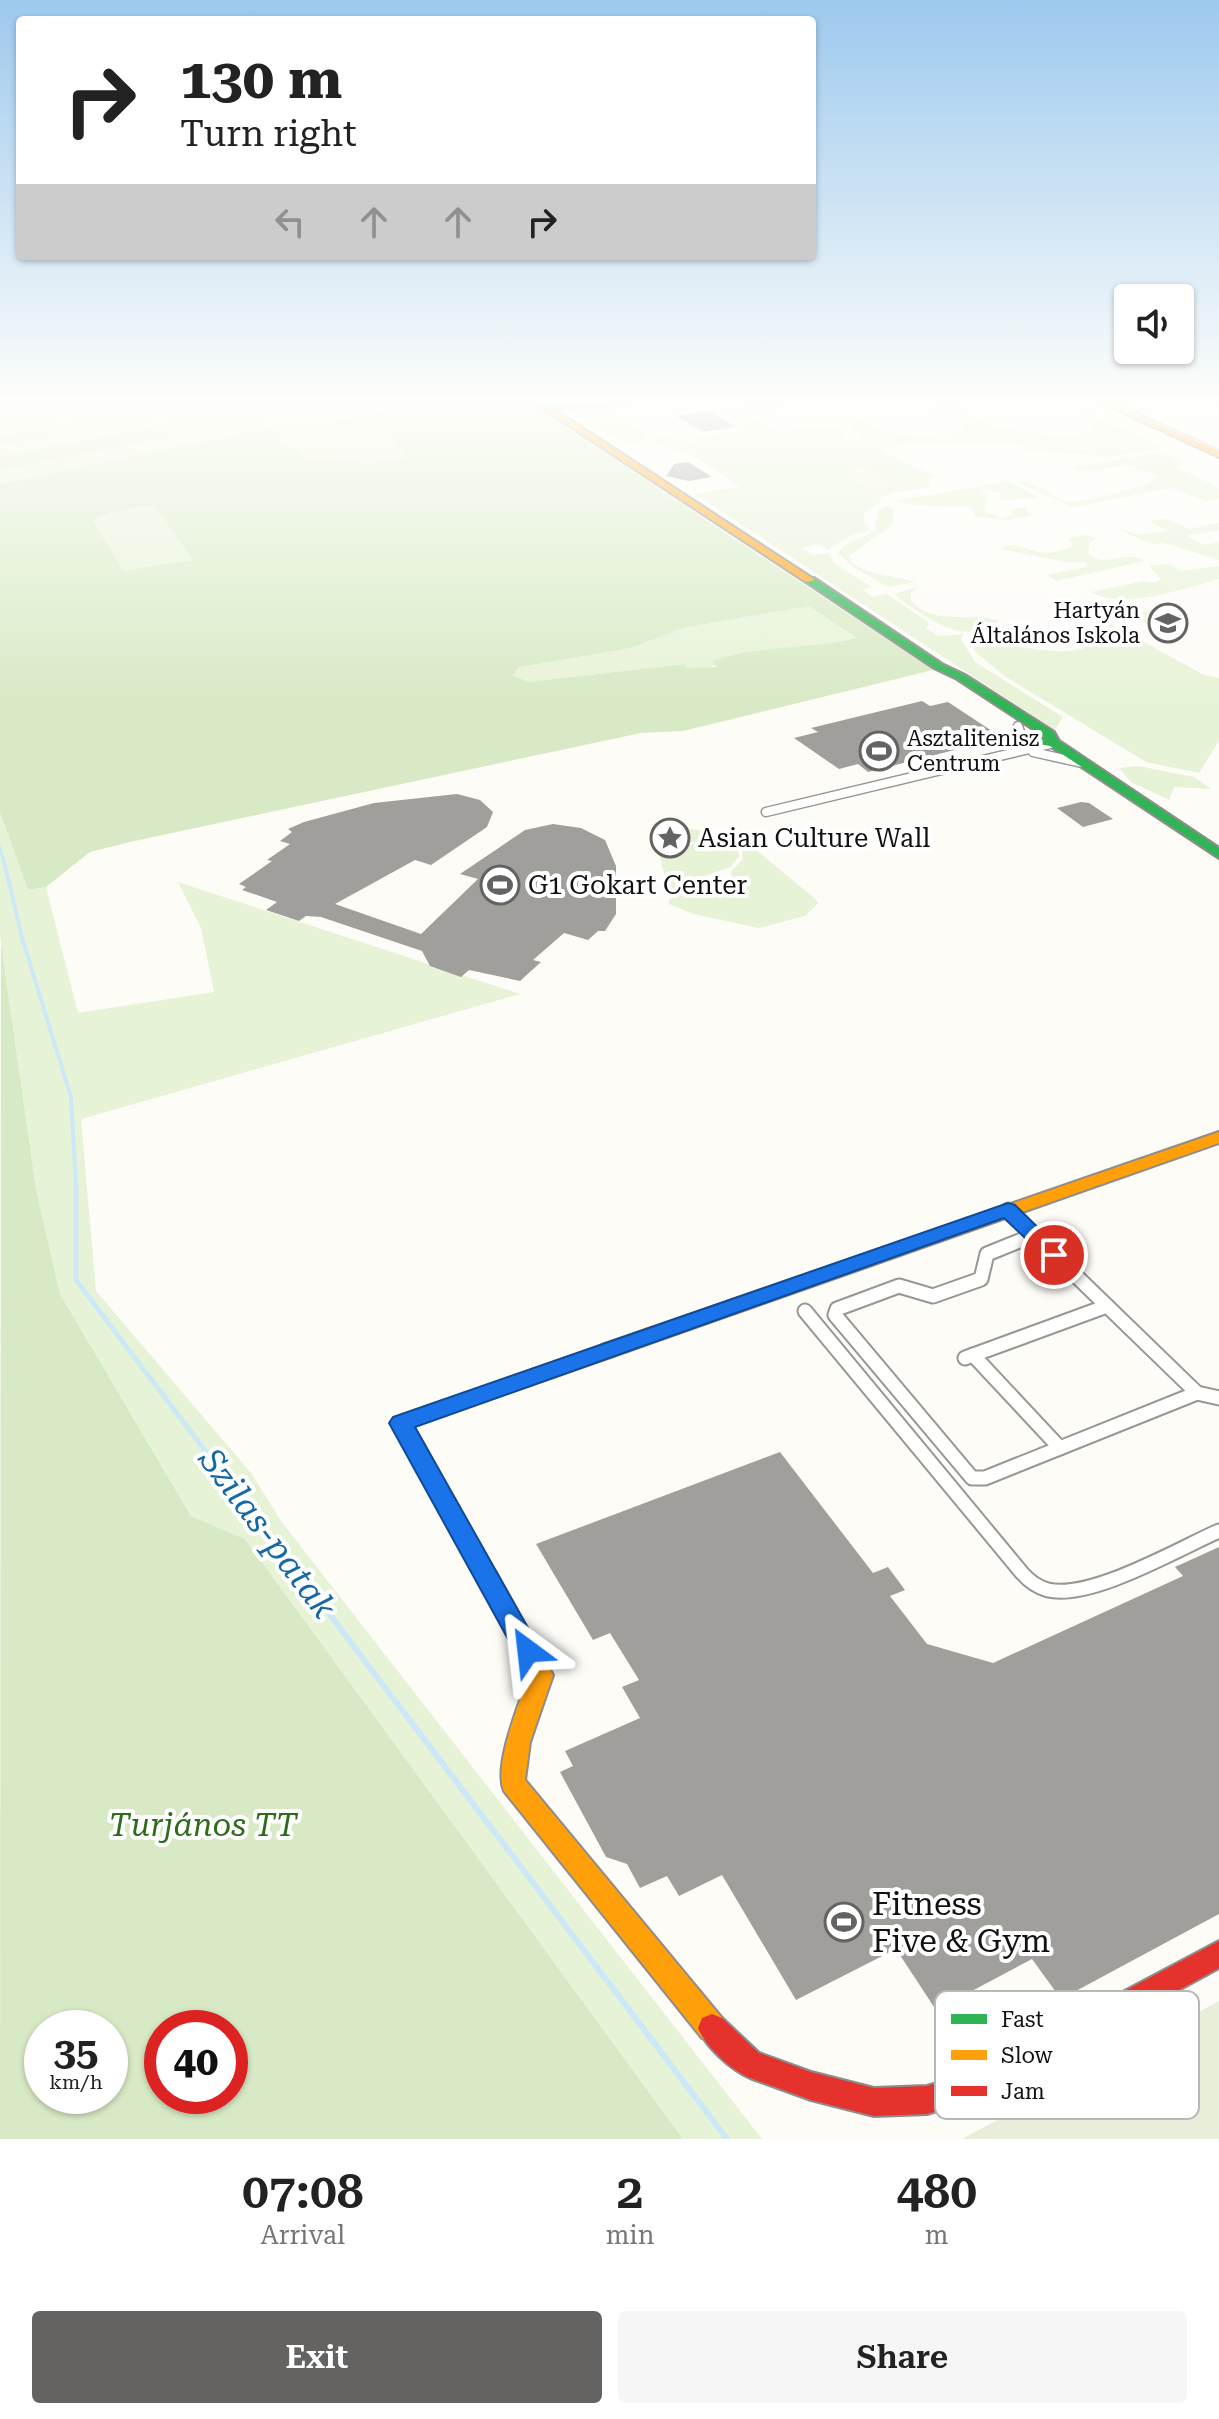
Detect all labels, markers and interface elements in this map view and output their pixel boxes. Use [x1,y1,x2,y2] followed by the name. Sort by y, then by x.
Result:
[180,46,342,112] text: 130 m
[48,48,152,152] icon: right
[180,113,357,155] text: Turn right
[268,200,312,244] icon: left
[352,200,396,244] icon: ahead
[436,200,480,244] icon: ahead
[520,200,564,244] icon: right
[1114,284,1194,364] map controls
[1114,284,1194,364] button: sound
[971,598,1140,648] place label: Hartyán Általános Iskola
[1147,602,1189,644] school or university icon: Hartyán Általános Iskola
[907,726,1039,776] place label: Asztalitenisz Centrum
[858,730,900,772] sports icon: Asztalitenisz Centrum
[649,817,691,859] place icon: Asian Culture Wall
[698,823,930,853] place label: Asian Culture Wall
[479,864,521,906] sports icon: G1 Gokart Center
[528,870,747,900] place label: G1 Gokart Center
[1020,1221,1088,1289] pin
[1032,1233,1076,1277] icon: arrive
[191,1439,345,1626] water label: Szilas-patak
[486,1609,570,1693] position arrow
[109,1806,299,1844] park label: Turjános TT
[872,1885,1050,1960] place label: Fitness Five & Gym
[823,1901,865,1943] sports icon: Fitness Five & Gym
[935,1991,1199,2119] legend
[1001,2007,1044,2032] text: Fast
[144,2010,248,2114] speed limit sign: 40
[54,2028,98,2075] text: 35
[1001,2043,1054,2068] text: Slow
[49,2070,103,2094] text: km/h
[1001,2079,1045,2104] text: Jam
[242,2164,364,2220] text: 07:08
[617,2164,643,2220] text: 2
[896,2164,977,2220] text: 480
[261,2220,345,2250] text: Arrival
[606,2220,654,2250] text: min
[925,2220,949,2250] text: m
[32,2311,602,2403] button: Exit
[618,2311,1187,2403] button: Share

